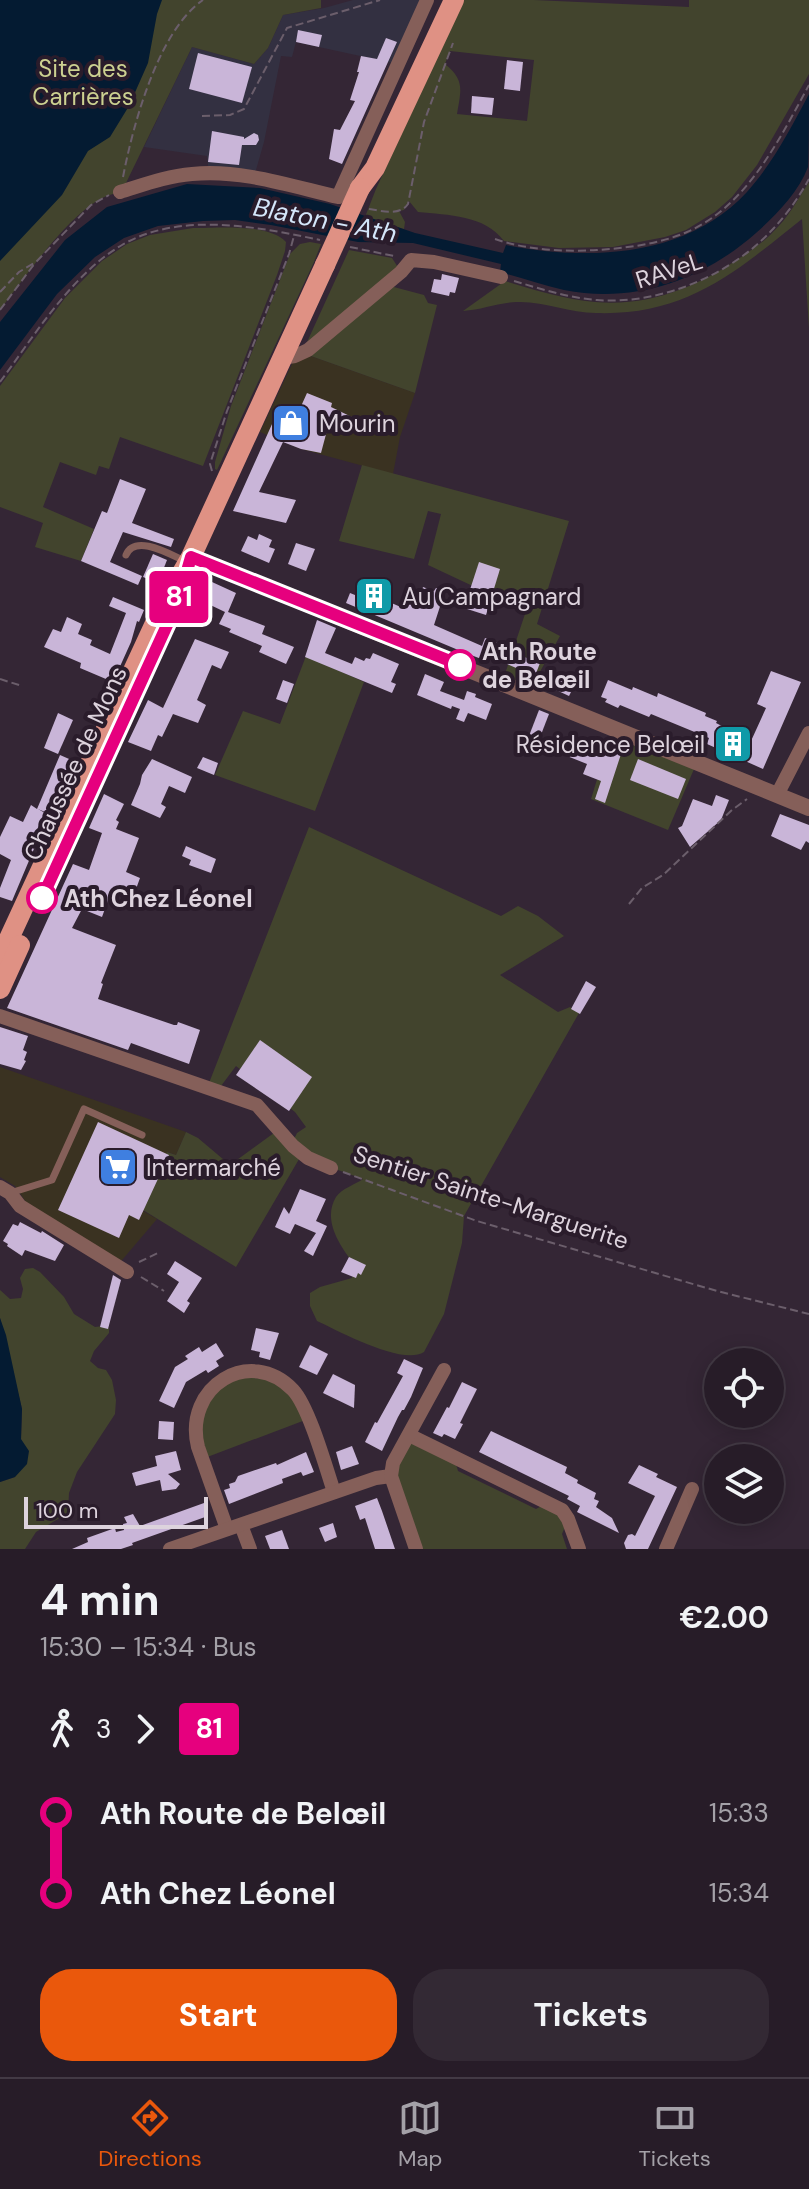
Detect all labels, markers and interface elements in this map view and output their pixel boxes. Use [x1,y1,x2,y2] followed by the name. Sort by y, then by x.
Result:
[32,53,134,112] park label: Site des Carrières
[250,189,400,251] water label: Blaton - Ath
[632,245,706,295] street label: RAVeL
[270,402,312,444] shop icon: Mourin
[319,408,396,439] place label: Mourin
[143,571,215,623] line badge: 81
[353,575,395,617] building icon: Au Campagnard
[165,578,193,615] text: 81
[402,581,581,612] place label: Au Campagnard
[482,636,597,695] place label: Ath Route de Belœil
[445,650,475,680] marker: Ath Route de Belœil
[16,661,134,865] street label: Chaussée de Mons
[712,723,754,765] building icon: Résidence Belœil
[516,729,705,760] place label: Résidence Belœil
[27,883,57,913] marker: Ath Chez Léonel
[64,883,253,914] place label: Ath Chez Léonel
[349,1138,633,1256] street label: Sentier Sainte-Marguerite
[97,1146,139,1188] supermarket icon: Intermarché
[146,1152,281,1183] place label: Intermarché
[704,1348,784,1524] map controls
[704,1348,784,1428] button: locate
[704,1444,784,1524] button: layers
[24,1493,208,1529] scale bar
[36,1496,98,1525] text: 100 m
[40,1571,160,1629] text: 4 min
[679,1598,769,1637] text: €2.00
[40,1630,257,1664] text: 15:30 – 15:34 · Bus
[40,1707,84,1751] icon: walk
[123,1707,167,1751] icon: forward
[195,1710,223,1747] text: 81
[96,1712,111,1746] text: 3
[100,1794,386,1833] text: Ath Route de Belœil
[709,1796,769,1830] text: 15:33
[100,1874,336,1913] text: Ath Chez Léonel
[709,1876,769,1910] text: 15:34
[40,1969,397,2061] button: Start
[413,1969,769,2061] button: Tickets
[98,2096,202,2173] tab: Directions
[398,2096,442,2173] tab: Map
[639,2096,711,2173] tab: Tickets

